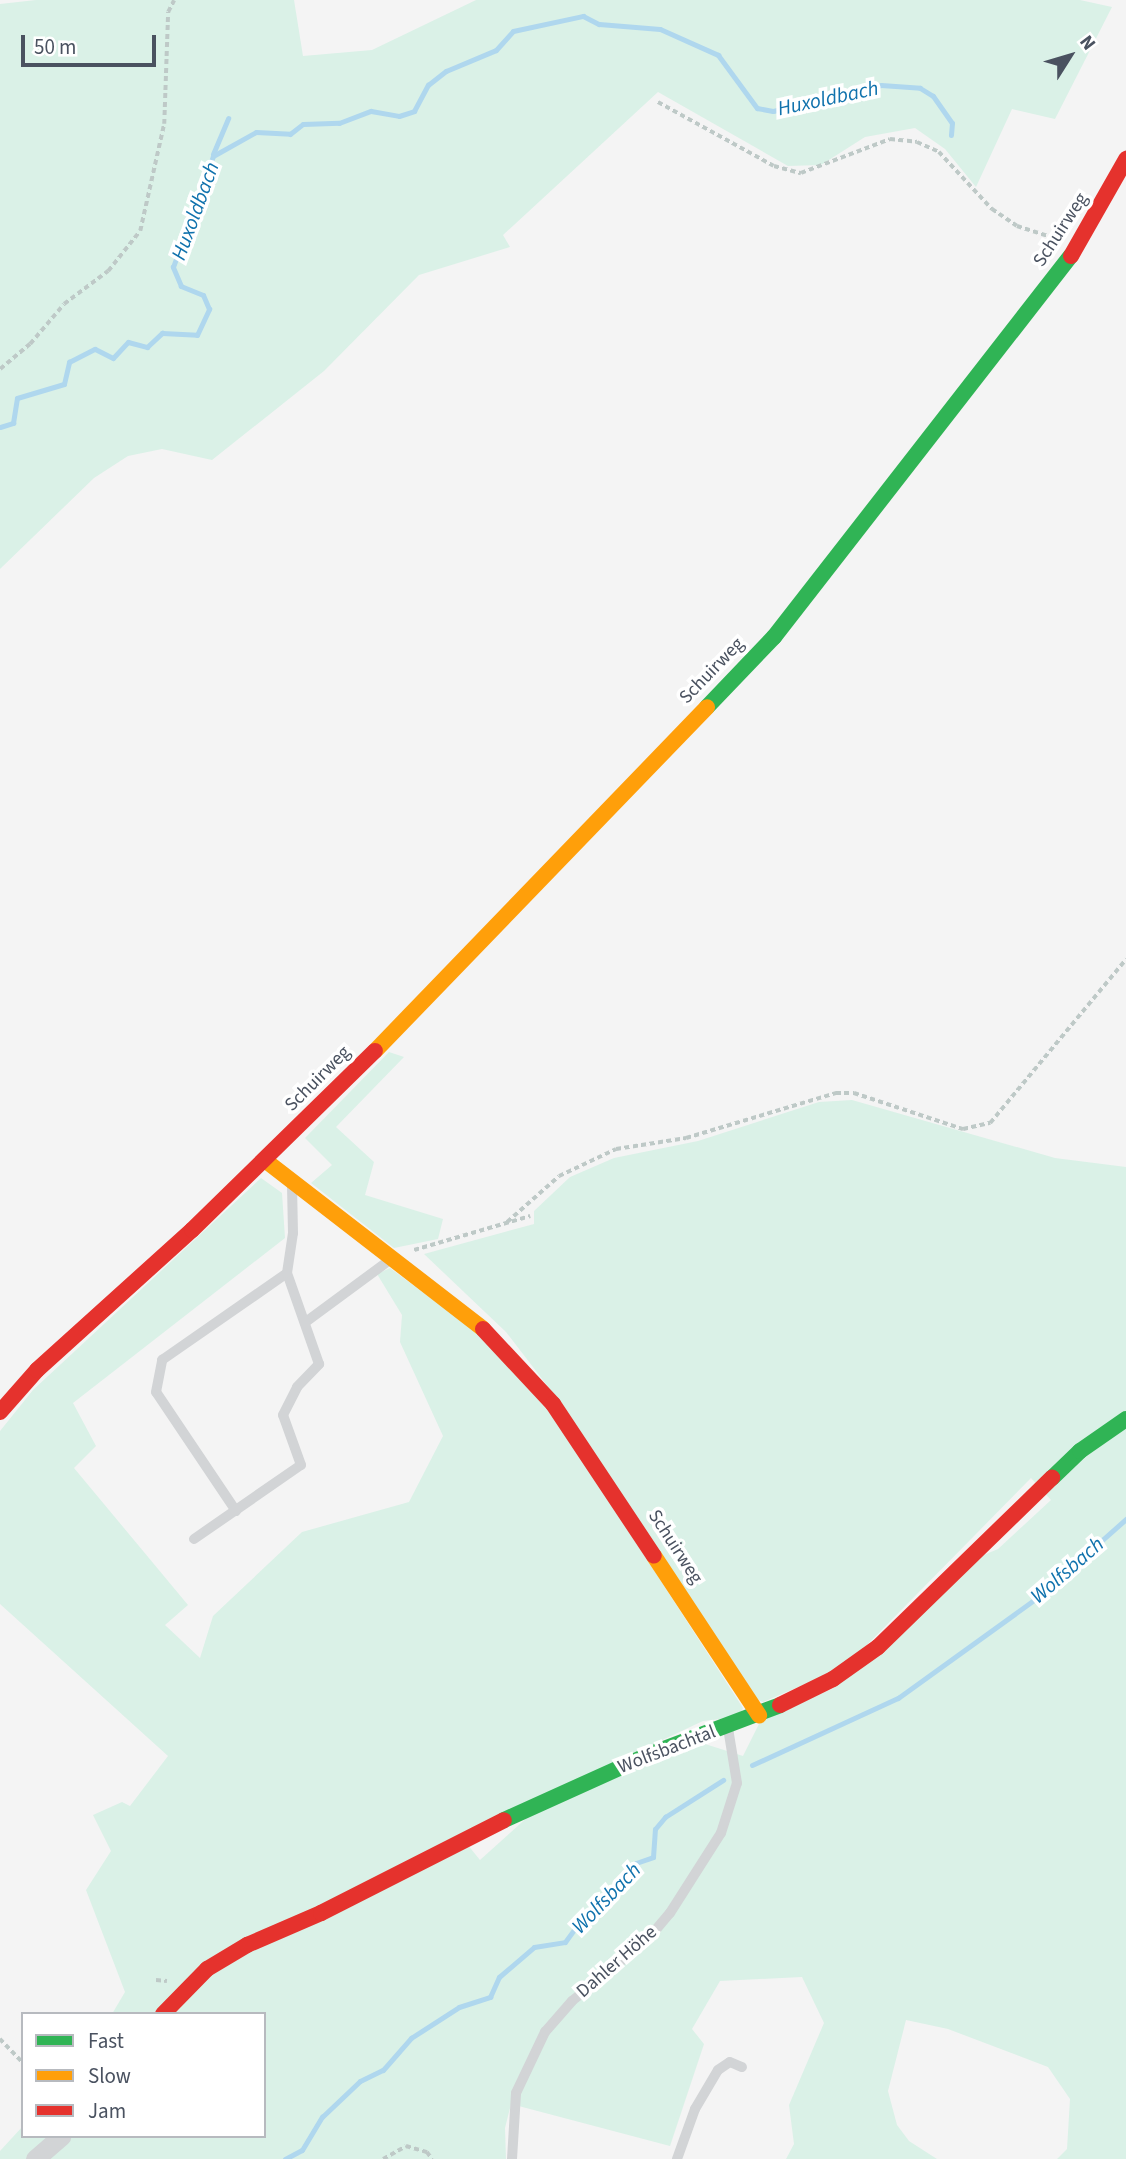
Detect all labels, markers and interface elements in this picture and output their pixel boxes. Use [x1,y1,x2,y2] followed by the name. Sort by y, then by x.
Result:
[24,21,159,65] scale bar
[1035,21,1105,91] north arrow
[1073,30,1102,56] text: N
[34,32,76,62] text: 50 m
[775,75,881,121] water label: Huxoldbach
[166,159,224,263] water label: Huxoldbach
[1029,189,1093,271] street label: Schuirweg
[675,633,749,709] street label: Schuirweg
[280,1041,356,1117] street label: Schuirweg
[643,1506,707,1588] street label: Schuirweg
[1025,1531,1109,1609] water label: Wolfsbach
[615,1721,719,1779] street label: Wolfsbachtal
[566,1857,646,1939] water label: Wolfsbach
[572,1921,662,2003] street label: Dahler Höhe
[21,2012,266,2138] legend
[88,2026,124,2056] text: Fast
[88,2061,131,2091] text: Slow
[88,2096,126,2126] text: Jam

